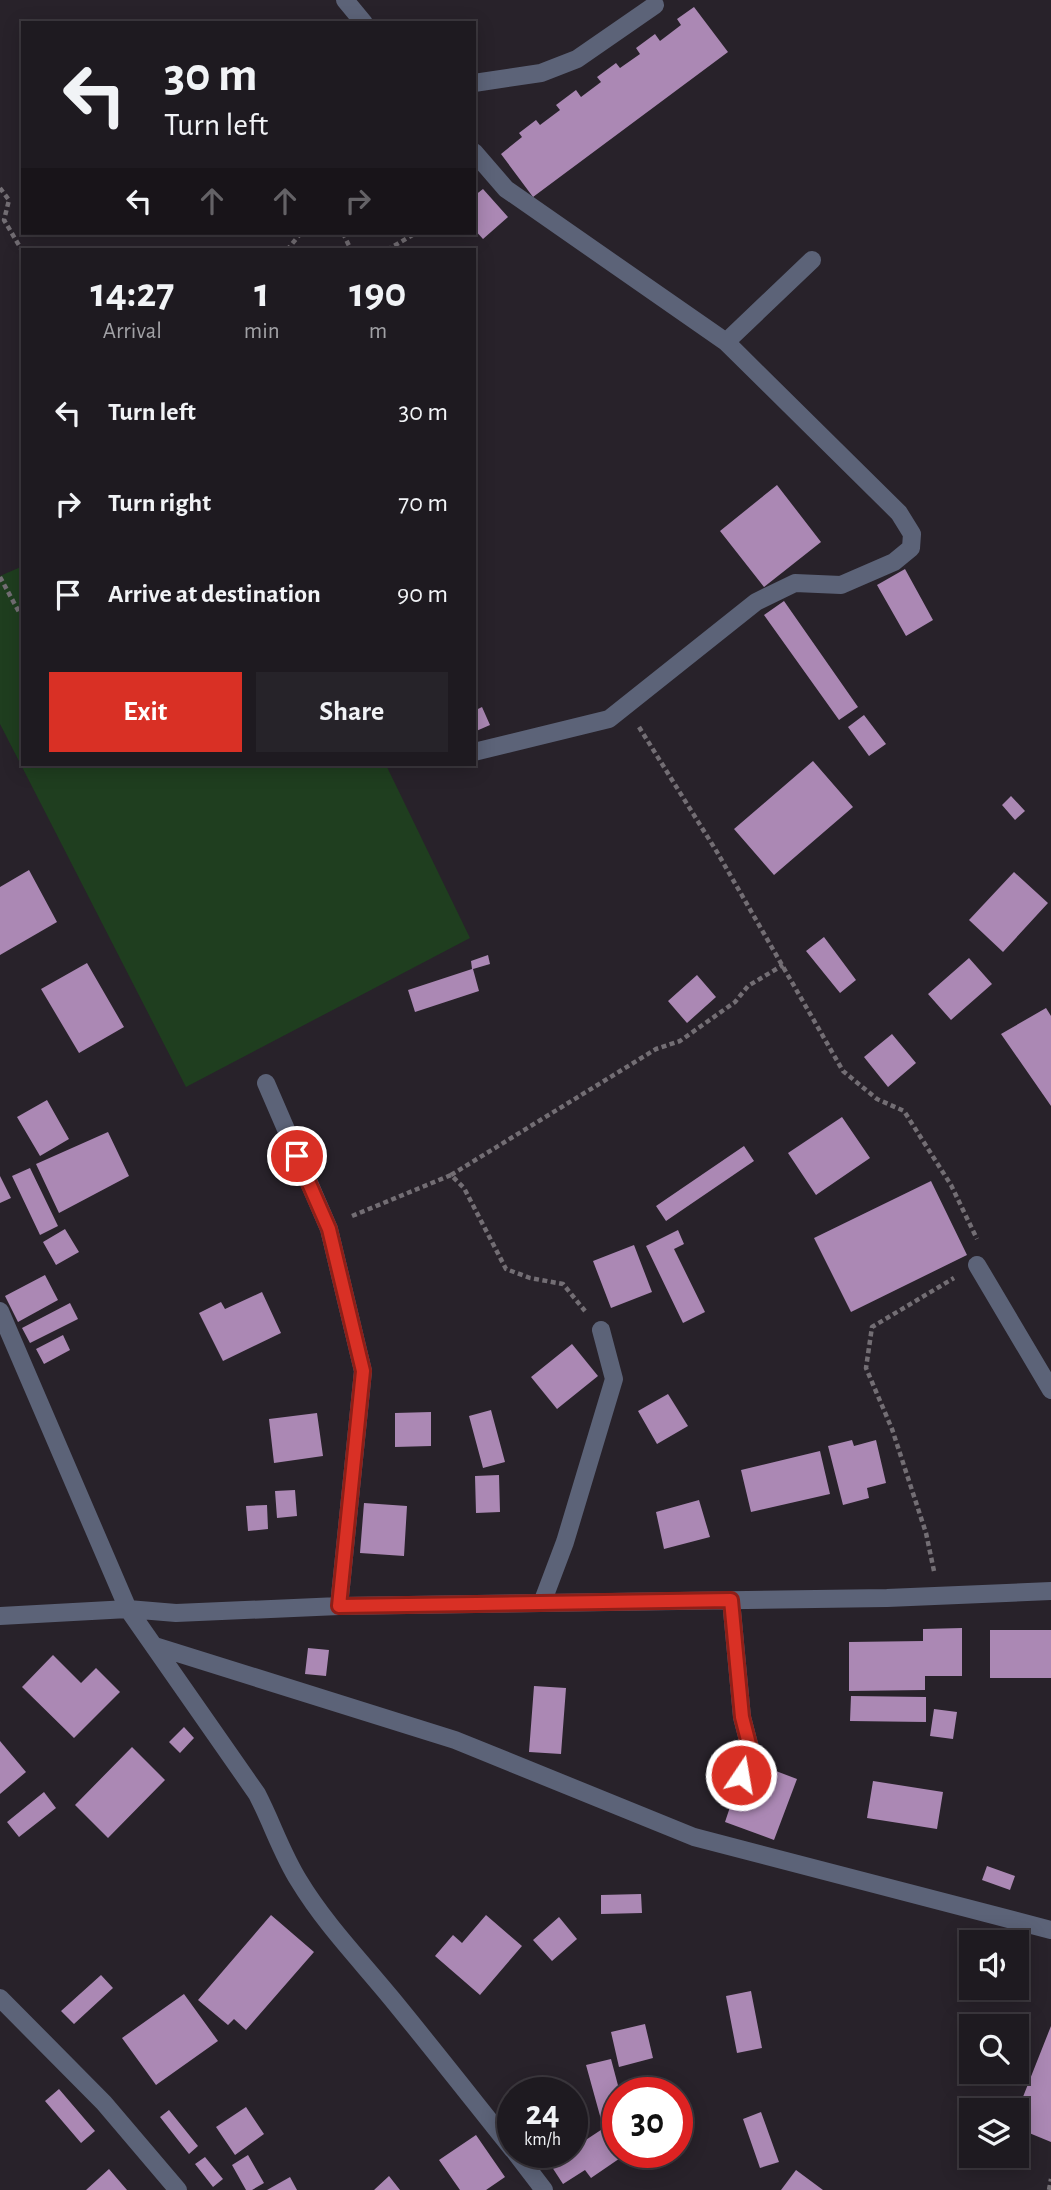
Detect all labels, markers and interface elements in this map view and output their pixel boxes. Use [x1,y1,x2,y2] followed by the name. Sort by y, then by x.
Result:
[49,49,140,140] icon: left
[164,51,258,100] text: 30 m
[164,109,268,141] text: Turn left
[120,182,158,220] icon: left
[193,182,231,220] icon: ahead
[266,182,304,220] icon: ahead
[339,182,377,220] icon: right
[91,272,174,314] text: 14:27
[254,272,269,314] text: 1
[349,272,406,314] text: 190
[103,320,162,343] text: Arrival
[244,320,280,343] text: min
[369,320,387,343] text: m
[49,394,87,432] icon: left
[108,399,196,425] text: Turn left
[398,399,448,425] text: 30 m
[49,485,87,523] icon: right
[108,490,211,516] text: Turn right
[398,490,448,516] text: 70 m
[49,576,87,614] icon: arrive
[108,581,321,607] text: Arrive at destination
[397,581,448,607] text: 90 m
[49,672,242,752] button: Exit
[256,672,448,752] button: Share
[267,1126,327,1186] pin
[278,1137,316,1175] icon: arrive
[704,1738,778,1812] position arrow
[959,1930,1029,2168] map controls
[959,1930,1029,2000] button: sound
[959,2014,1029,2084] button: search
[602,2077,693,2168] speed limit sign: 30
[525,2096,560,2131] text: 24
[959,2098,1029,2168] button: layers
[524,2131,561,2149] text: km/h

